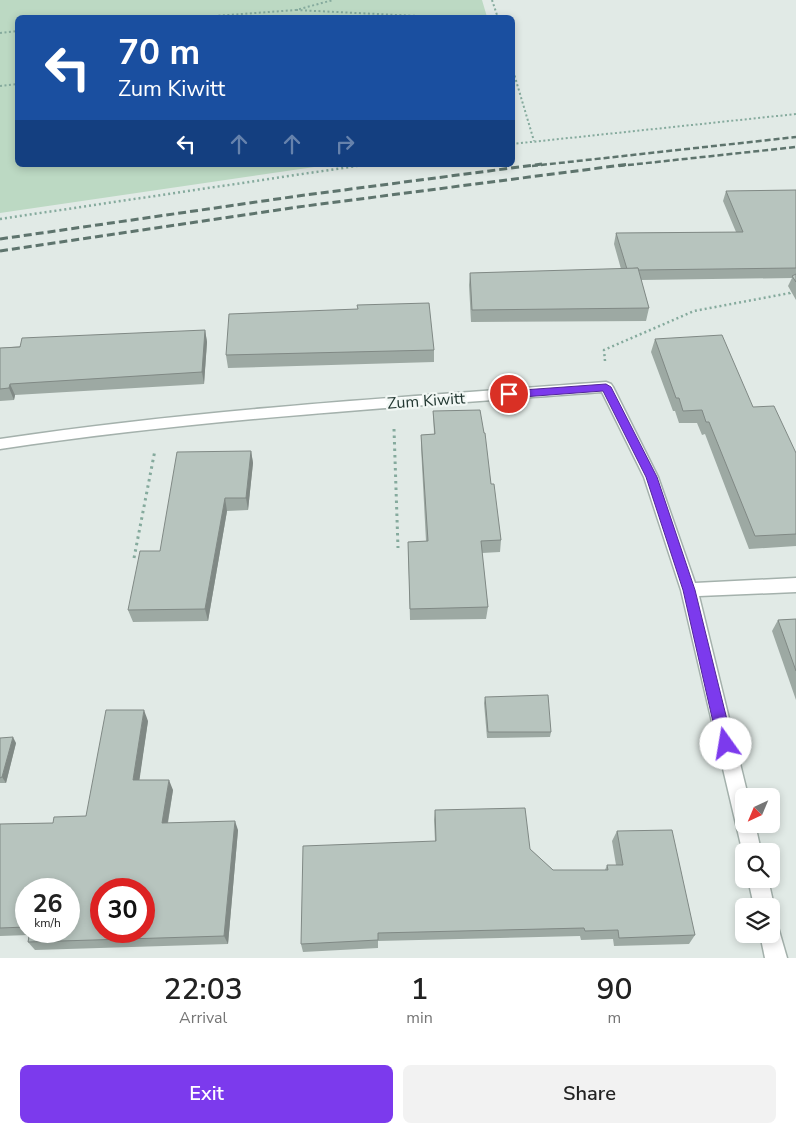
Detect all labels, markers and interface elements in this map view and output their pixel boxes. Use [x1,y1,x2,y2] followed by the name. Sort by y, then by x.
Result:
[118,29,200,76] text: 70 m
[35,35,100,100] icon: left
[118,74,225,104] text: Zum Kiwitt
[172,130,200,158] icon: left
[225,130,253,158] icon: ahead
[278,130,306,158] icon: ahead
[331,130,359,158] icon: right
[488,373,530,415] pin
[495,380,523,408] icon: arrive
[386,387,466,415] street label: Zum Kiwitt
[699,717,751,769] position arrow
[735,788,780,832] north arrow
[735,788,780,943] map controls
[735,843,780,888] button: search
[90,878,155,943] speed limit sign: 30
[32,887,63,921] text: 26
[735,898,780,943] button: layers
[34,915,61,931] text: km/h
[164,969,243,1010] text: 22:03
[411,969,429,1010] text: 1
[596,969,632,1010] text: 90
[179,1007,227,1029] text: Arrival
[406,1007,433,1029] text: min
[608,1007,621,1029] text: m
[20,1065,393,1123] button: Exit
[403,1065,776,1123] button: Share

